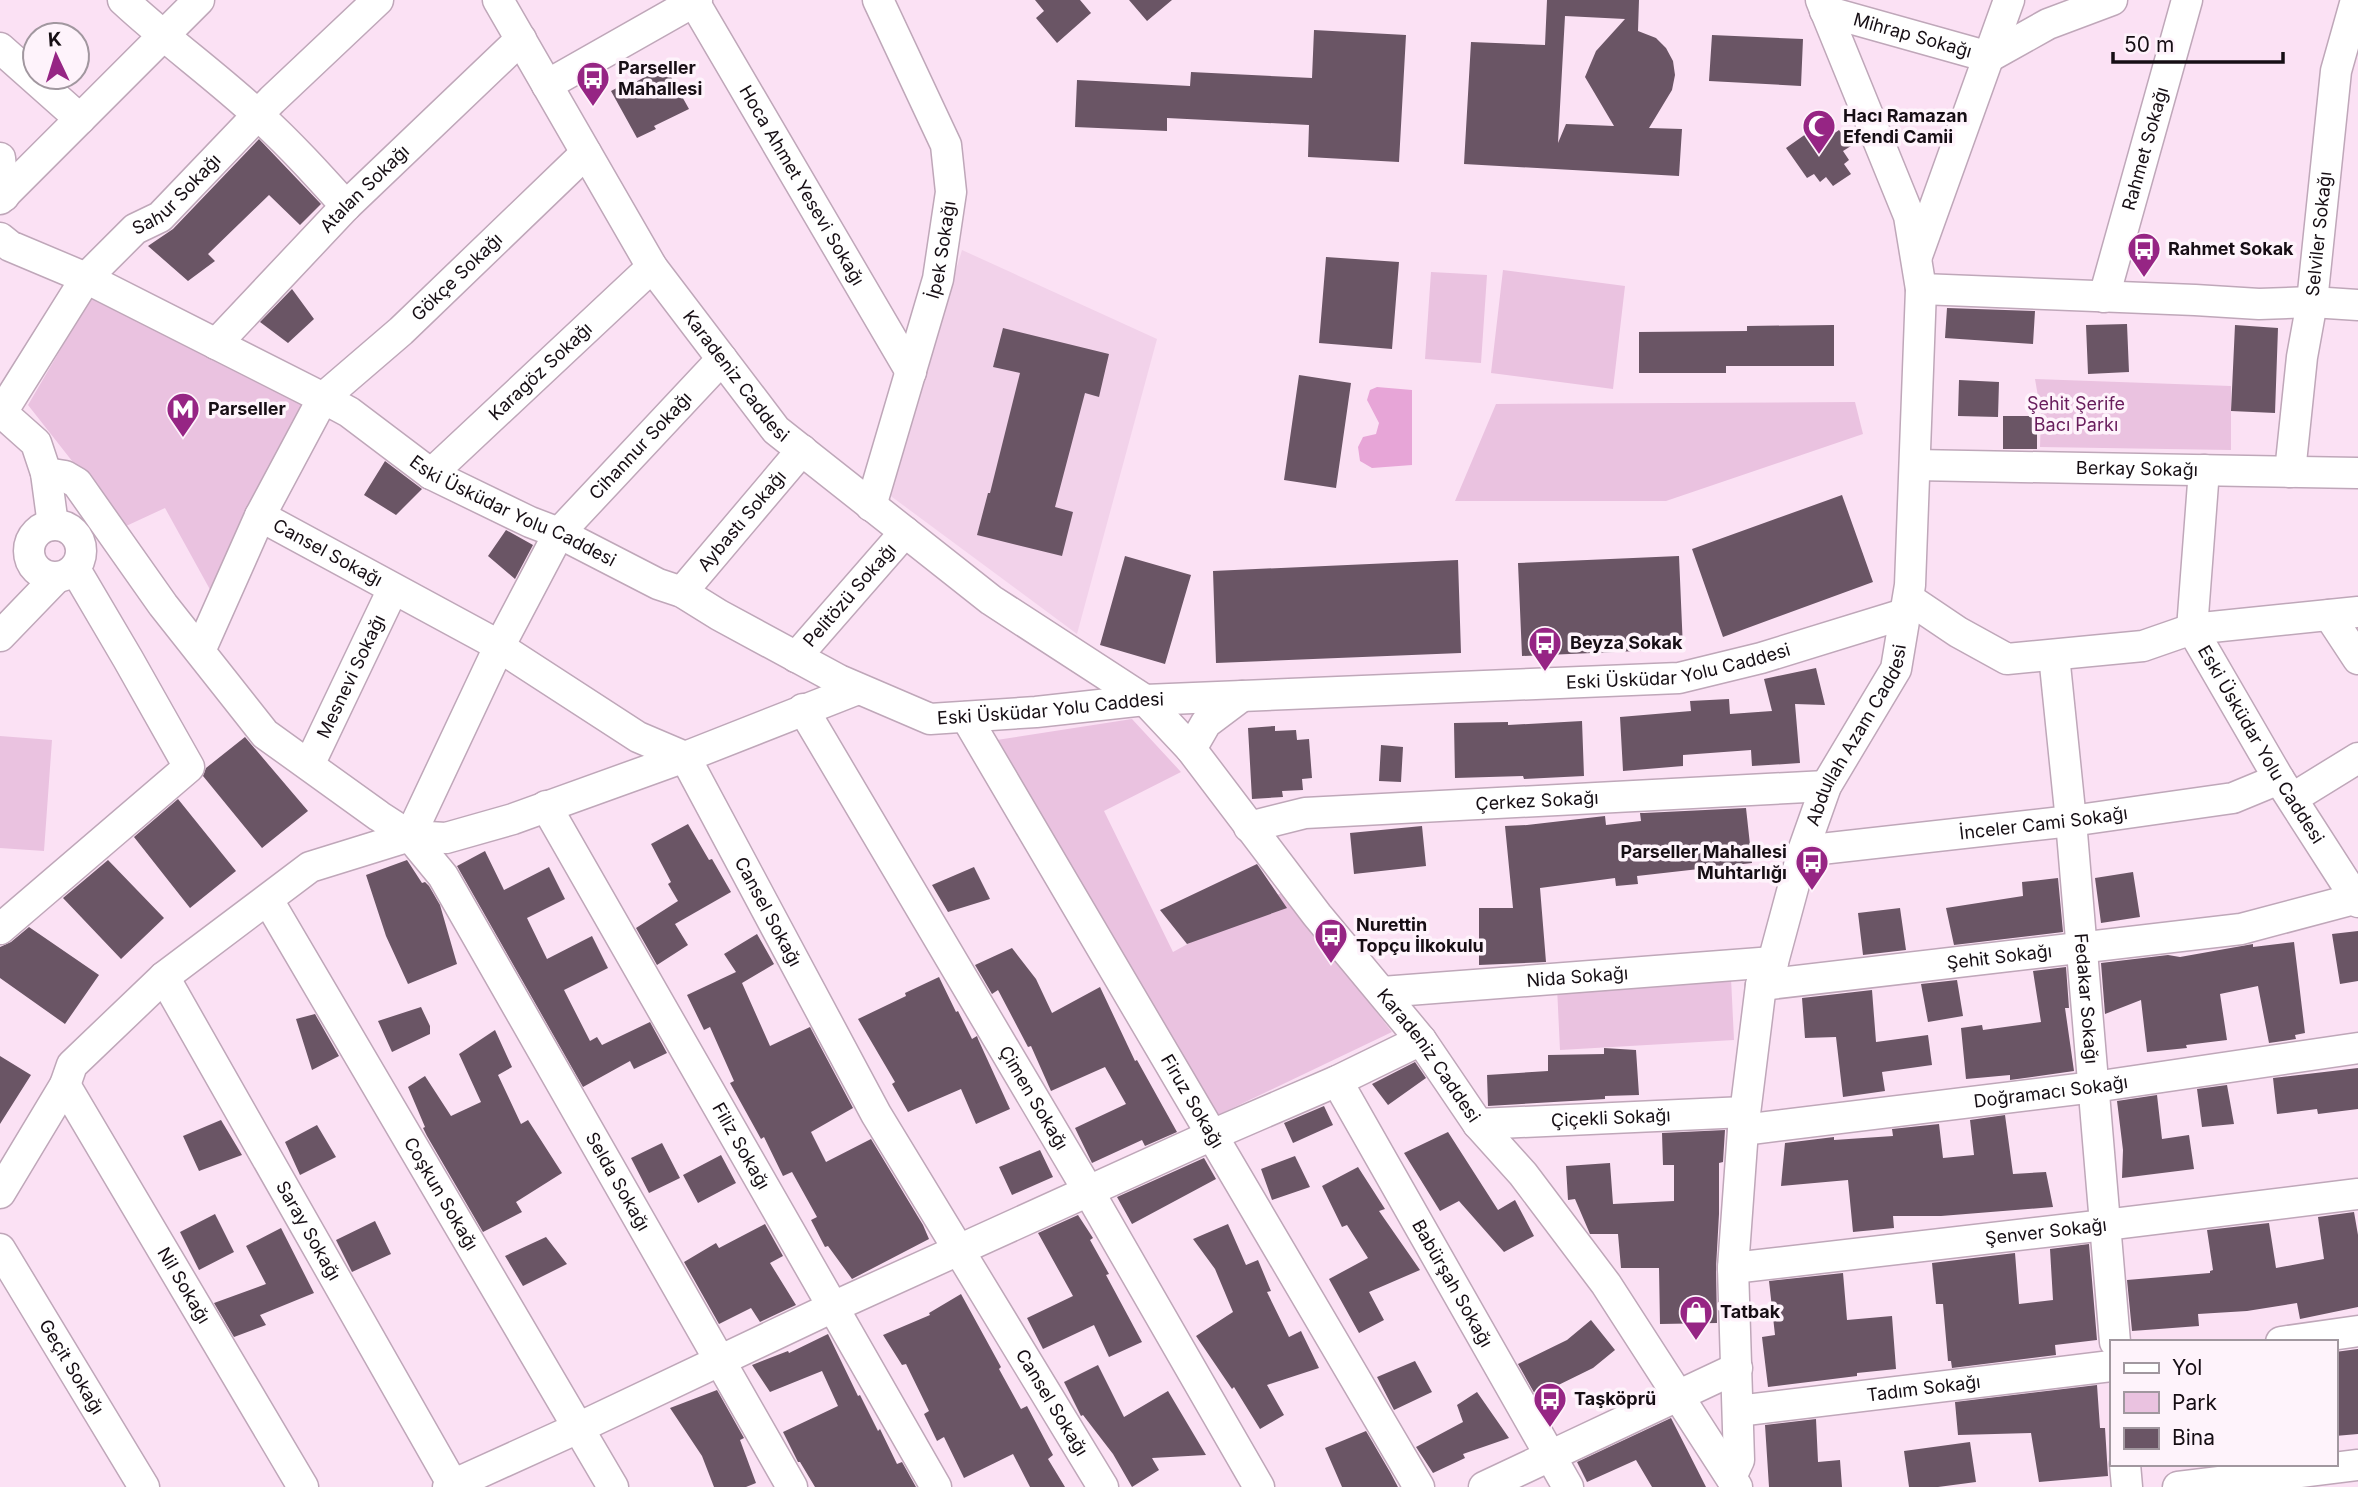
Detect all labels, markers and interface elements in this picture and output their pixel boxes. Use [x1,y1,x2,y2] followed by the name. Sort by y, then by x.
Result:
[1851,9,1974,62] street label: Mihrap Sokağı
[21,21,91,91] north arrow
[2113,21,2283,65] scale bar
[47,28,63,51] text: K
[2124,32,2174,57] text: 50 m
[618,57,702,99] place label: Parseller Mahallesi
[574,59,612,108] bus stop icon: Parseller Mahallesi
[735,81,869,289] street label: Hoca Ahmet Yesevi Sokağı
[2118,84,2172,213] street label: Rahmet Sokağı
[1843,105,1968,147] place label: Hacı Ramazan Efendi Camii
[1800,107,1838,156] mosque icon: Hacı Ramazan Efendi Camii
[316,140,413,237] street label: Atalan Sokağı
[129,149,225,239] street label: Sahur Sokağı
[2302,170,2336,297] street label: Selviler Sokağı
[921,199,960,301] street label: İpek Sokağı
[407,229,506,325] street label: Gökçe Sokağı
[2125,230,2163,279] bus stop icon: Rahmet Sokak
[2168,238,2294,259] place label: Rahmet Sokak
[679,306,793,446] street label: Karadeniz Caddesi
[484,318,596,424] street label: Karagöz Sokağı
[585,387,696,504] street label: Cihannur Sokağı
[164,390,202,439] metro station icon: Parseller
[2027,393,2125,435] park label: Şehit Şerife Bacı Parkı
[208,398,286,419] place label: Parseller
[406,451,620,571] street label: Eski Üsküdar Yolu Caddesi
[2076,457,2198,480] street label: Berkay Sokağı
[693,466,790,575] street label: Aybastı Sokağı
[270,514,386,590] street label: Cansel Sokağı
[799,539,900,651] street label: Pelitözü Sokağı
[312,611,389,742] street label: Mesnevi Sokağı
[1526,624,1564,673] bus stop icon: Beyza Sokak
[1570,632,1683,653] place label: Beyza Sokak
[1566,639,1793,693] street label: Eski Üsküdar Yolu Caddesi
[2194,641,2329,847] street label: Eski Üsküdar Yolu Caddesi
[1802,643,1910,829] street label: Abdullah Azam Caddesi
[937,688,1164,729] street label: Eski Üsküdar Yolu Caddesi
[1475,787,1599,814] street label: Çerkez Sokağı
[1958,802,2129,843] street label: İnceler Cami Sokağı
[1621,841,1787,883] place label: Parseller Mahallesi Muhtarlığı
[1793,843,1831,892] bus stop icon: Parseller Mahallesi Muhtarlığı
[731,853,806,970] street label: Cansel Sokağı
[1356,914,1484,956] place label: Nurettin Topçu İlkokulu
[1312,916,1350,965] bus stop icon: Nurettin Topçu İlkokulu
[2071,932,2102,1065] street label: Fedakar Sokağı
[1946,940,2053,973] street label: Şehit Sokağı
[1526,962,1629,991] street label: Nida Sokağı
[1373,984,1485,1126] street label: Karadeniz Caddesi
[995,1042,1073,1153] street label: Çimen Sokağı
[1157,1050,1228,1152] street label: Firuz Sokağı
[1972,1071,2129,1112] street label: Doğramacı Sokağı
[708,1099,774,1193] street label: Filiz Sokağı
[1551,1104,1671,1131] street label: Çiçekli Sokağı
[582,1128,655,1235] street label: Selda Sokağı
[400,1133,483,1254] street label: Coşkun Sokağı
[272,1177,345,1284] street label: Saray Sokağı
[1984,1214,2108,1249] street label: Şenver Sokağı
[1408,1216,1497,1351] street label: Babürşah Sokağı
[153,1243,215,1327] street label: Nil Sokağı
[1677,1293,1715,1342] shop icon: Tatbak
[1720,1301,1781,1322] place label: Tatbak
[35,1315,109,1418] street label: Geçit Sokağı
[2110,1340,2337,1466] legend
[1012,1345,1093,1460] street label: Cansel Sokağı
[2172,1355,2202,1380] text: Yol
[1866,1371,1982,1405] street label: Tadım Sokağı
[1531,1380,1569,1429] bus stop icon: Taşköprü
[1574,1388,1656,1409] place label: Taşköprü
[2172,1390,2217,1415] text: Park
[2172,1425,2215,1450] text: Bina

